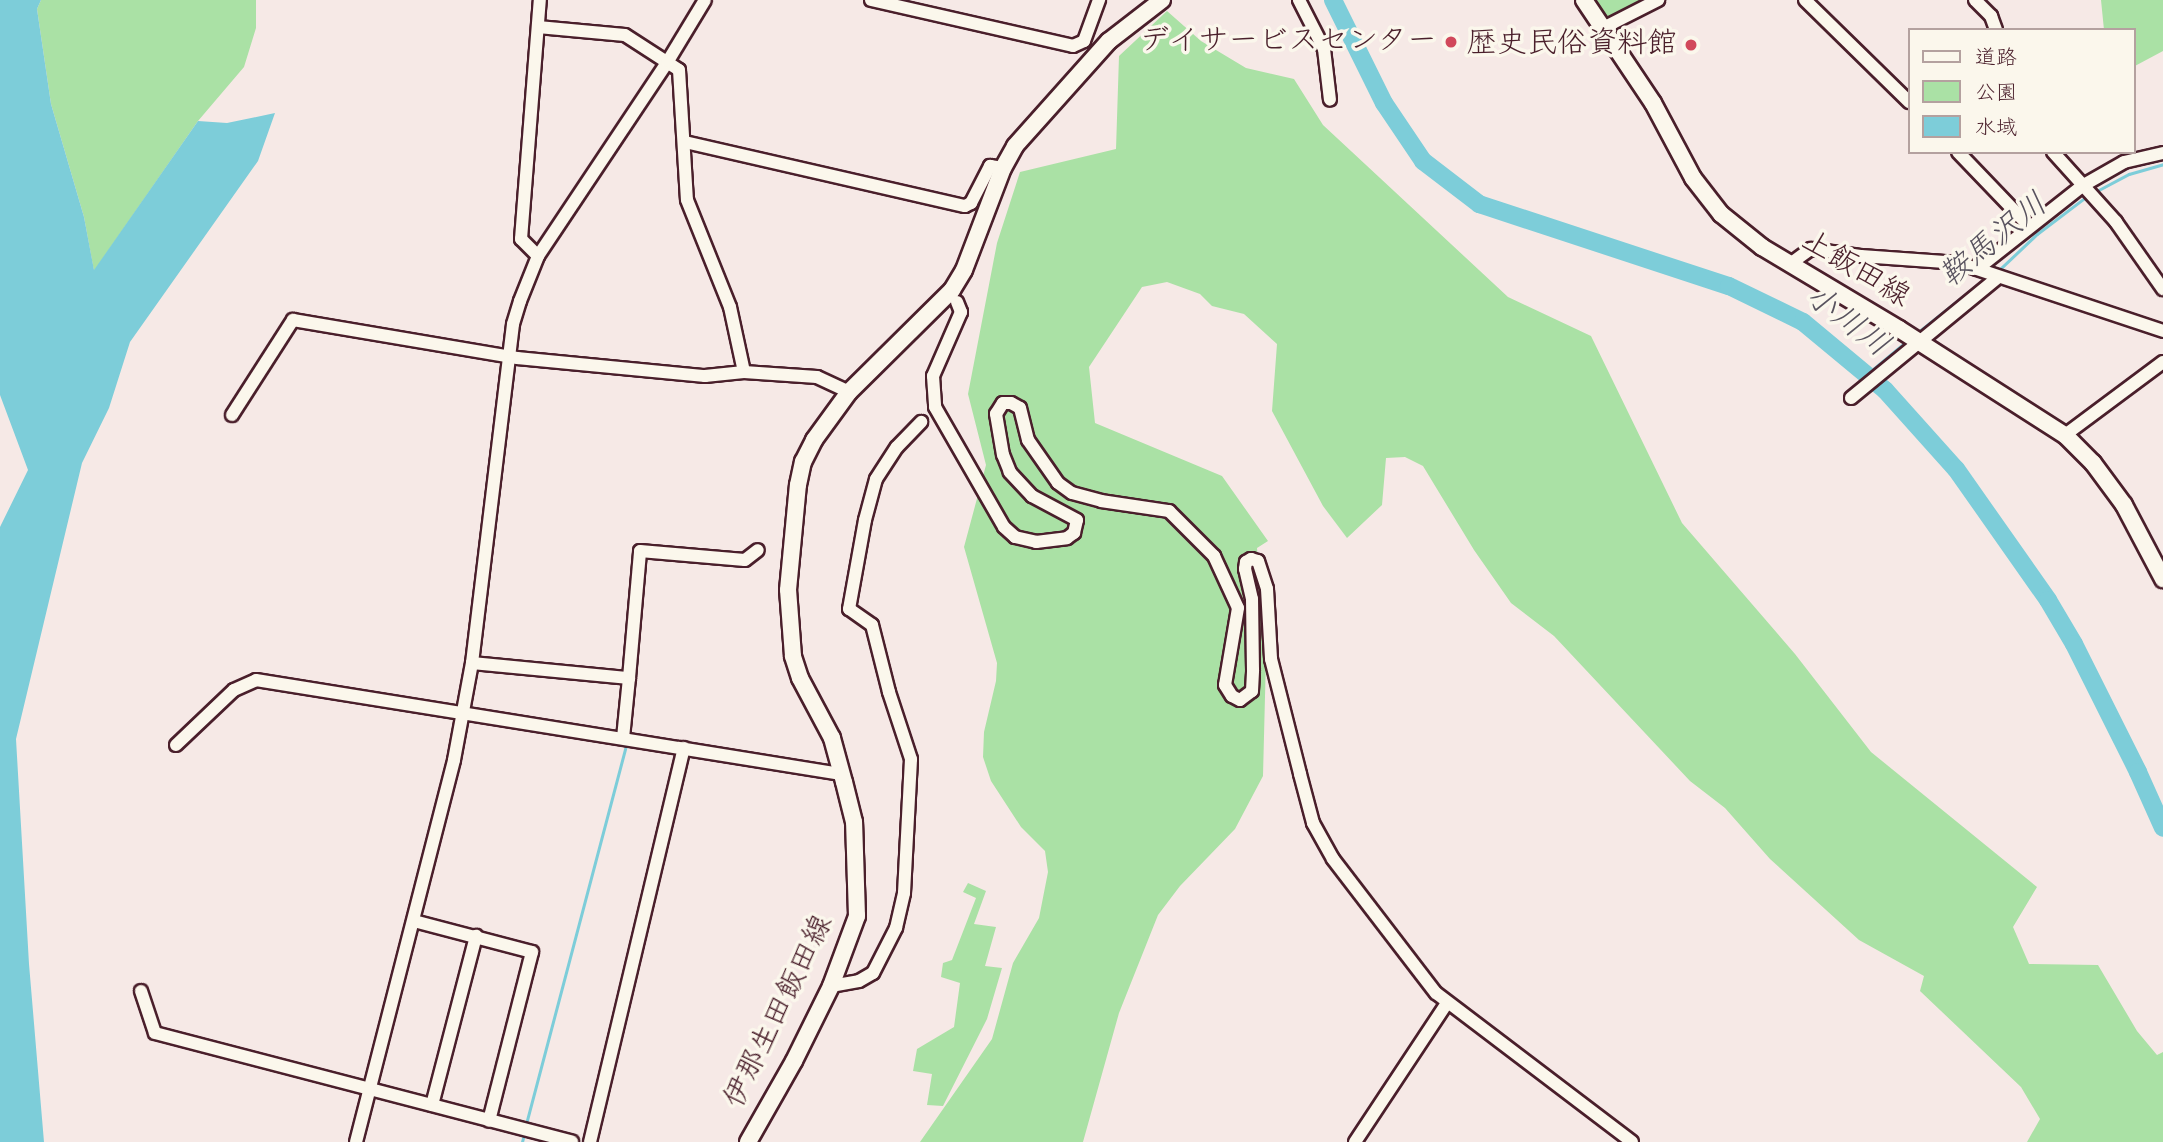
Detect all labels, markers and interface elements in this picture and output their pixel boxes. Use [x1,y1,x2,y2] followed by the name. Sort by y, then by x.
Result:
[1137,24,1437,60] place label: デイサービスセンター
[1467,27,1677,63] place label: 歴史民俗資料館
[1908,28,2135,154] legend
[1443,34,1459,50] marker: デイサービスセンター
[1683,37,1699,53] marker: 歴史民俗資料館
[1975,44,2017,74] text: 道路
[1975,79,2017,109] text: 公園
[1975,114,2017,144] text: 水域
[1933,187,2057,297] water label: 鞍馬沢川
[1794,224,1916,316] street label: 上飯田線
[1796,279,1896,367] water label: 小川川
[718,910,842,1114] street label: 伊那生田飯田線

